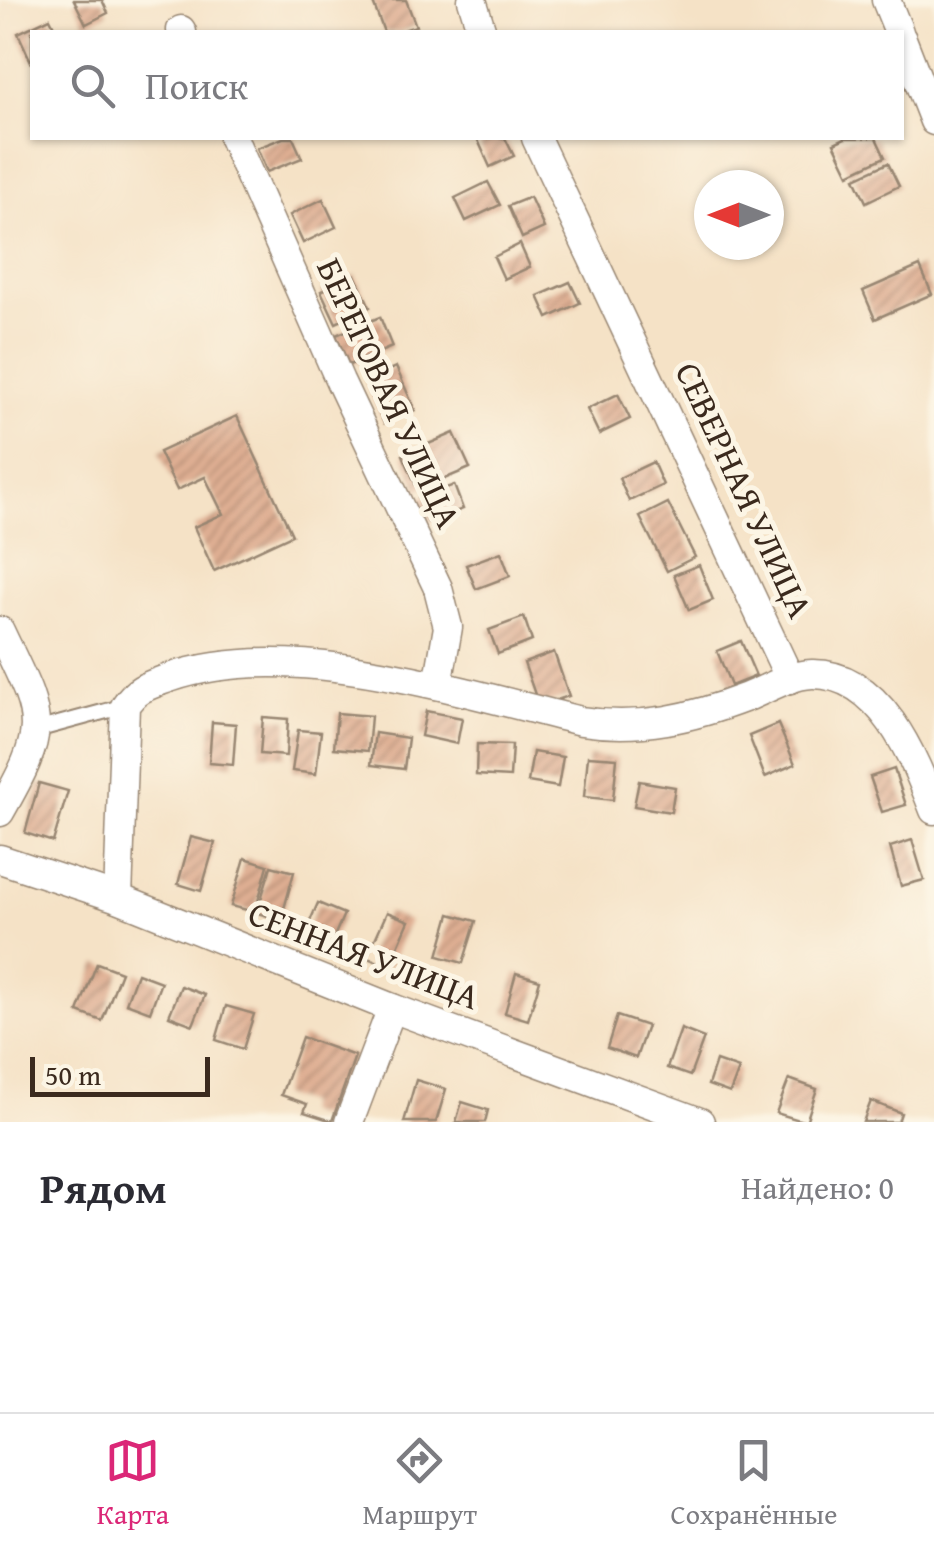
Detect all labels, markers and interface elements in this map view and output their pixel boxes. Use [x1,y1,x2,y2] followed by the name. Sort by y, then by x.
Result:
[30,30,904,140] search box
[145,57,248,113] text: Поиск
[65,58,120,113] icon: search
[694,170,784,260] north arrow
[305,249,474,536] street label: БЕРЕГОВАЯ УЛИЦА
[663,354,826,626] street label: СЕВЕРНАЯ УЛИЦА
[241,887,487,1022] street label: СЕННАЯ УЛИЦА
[30,1052,210,1096] scale bar
[45,1054,101,1095] text: 50 m
[40,1157,167,1218] text: Рядом
[741,1164,894,1211] text: Найдено: 0
[97,1433,169,1534] tab: Карта
[363,1433,477,1534] tab: Маршрут
[670,1433,837,1534] tab: Сохранённые

